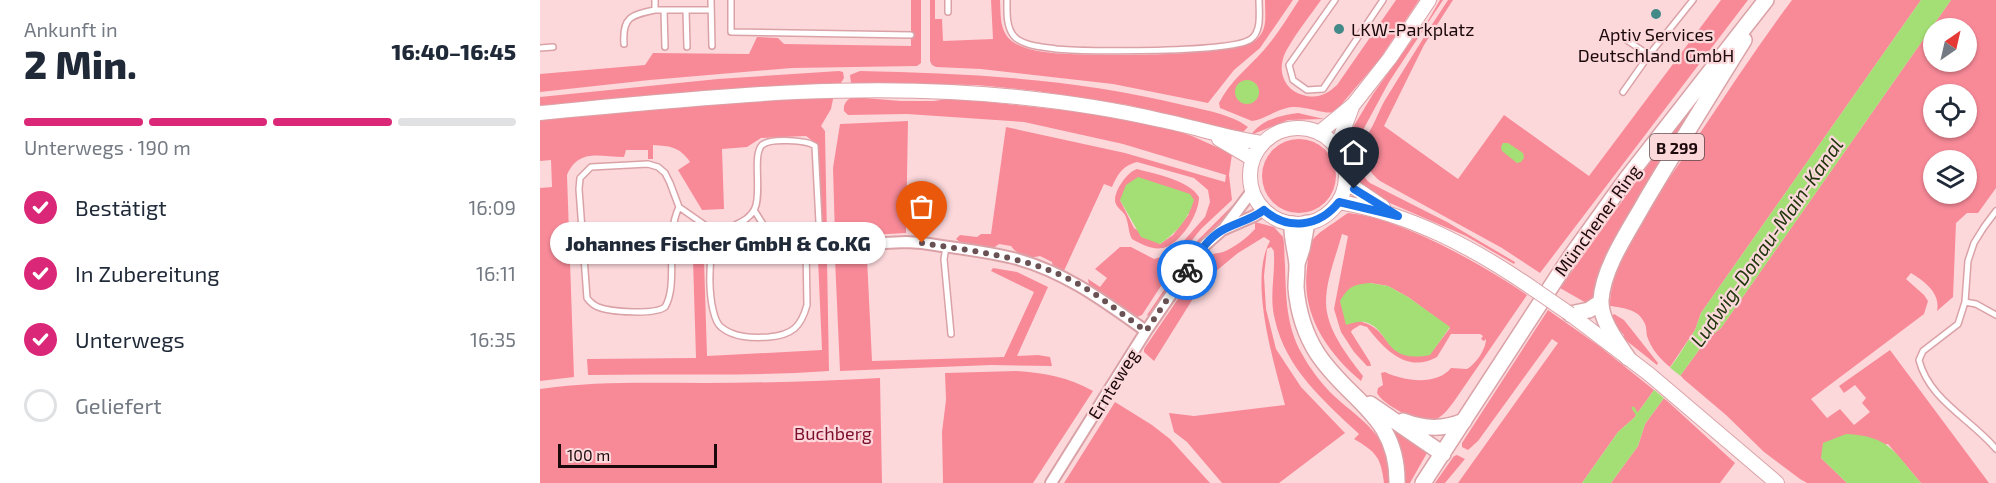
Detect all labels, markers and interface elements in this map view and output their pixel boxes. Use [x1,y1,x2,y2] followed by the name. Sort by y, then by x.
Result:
[1649,7,1663,21] marker: Aptiv Services Deutschland GmbH
[24,17,118,41] text: Ankunft in
[1351,18,1474,40] place label: LKW-Parkplatz
[1923,18,1977,72] north arrow
[1923,18,1977,204] map controls
[1332,22,1346,36] marker: LKW-Parkplatz
[1578,23,1734,66] place label: Aptiv Services Deutschland GmbH
[392,38,516,64] text: 16:40–16:45
[24,40,137,87] text: 2 Min.
[1923,84,1977,138] button: locate
[1328,127,1379,189] pin
[1685,133,1847,351] water label: Ludwig-Donau-Main-Kanal
[1650,134,1704,160] road number: B 299
[24,135,191,159] text: Unterwegs · 190 m
[1337,136,1370,169] icon: home
[1923,150,1977,204] button: layers
[1549,160,1645,280] street label: Münchener Ring
[896,181,947,243] pin
[905,190,938,223] icon: bag
[24,191,57,224] icon: check
[75,194,167,220] text: Bestätigt
[468,195,516,219] text: 16:09
[550,222,886,264] callout: Johannes Fischer GmbH & Co.KG
[565,231,871,255] text: Johannes Fischer GmbH & Co.KG
[1157,240,1217,300] courier
[1171,254,1204,287] icon: bike
[24,257,57,290] icon: check
[75,260,220,286] text: In Zubereitung
[476,261,516,285] text: 16:11
[24,323,57,356] icon: check
[75,326,185,352] text: Unterwegs
[470,327,516,351] text: 16:35
[1083,345,1143,423] street label: Ernteweg
[75,392,162,418] text: Geliefert
[794,422,872,444] park label: Buchberg
[558,441,717,468] scale bar
[567,445,610,464] text: 100 m

